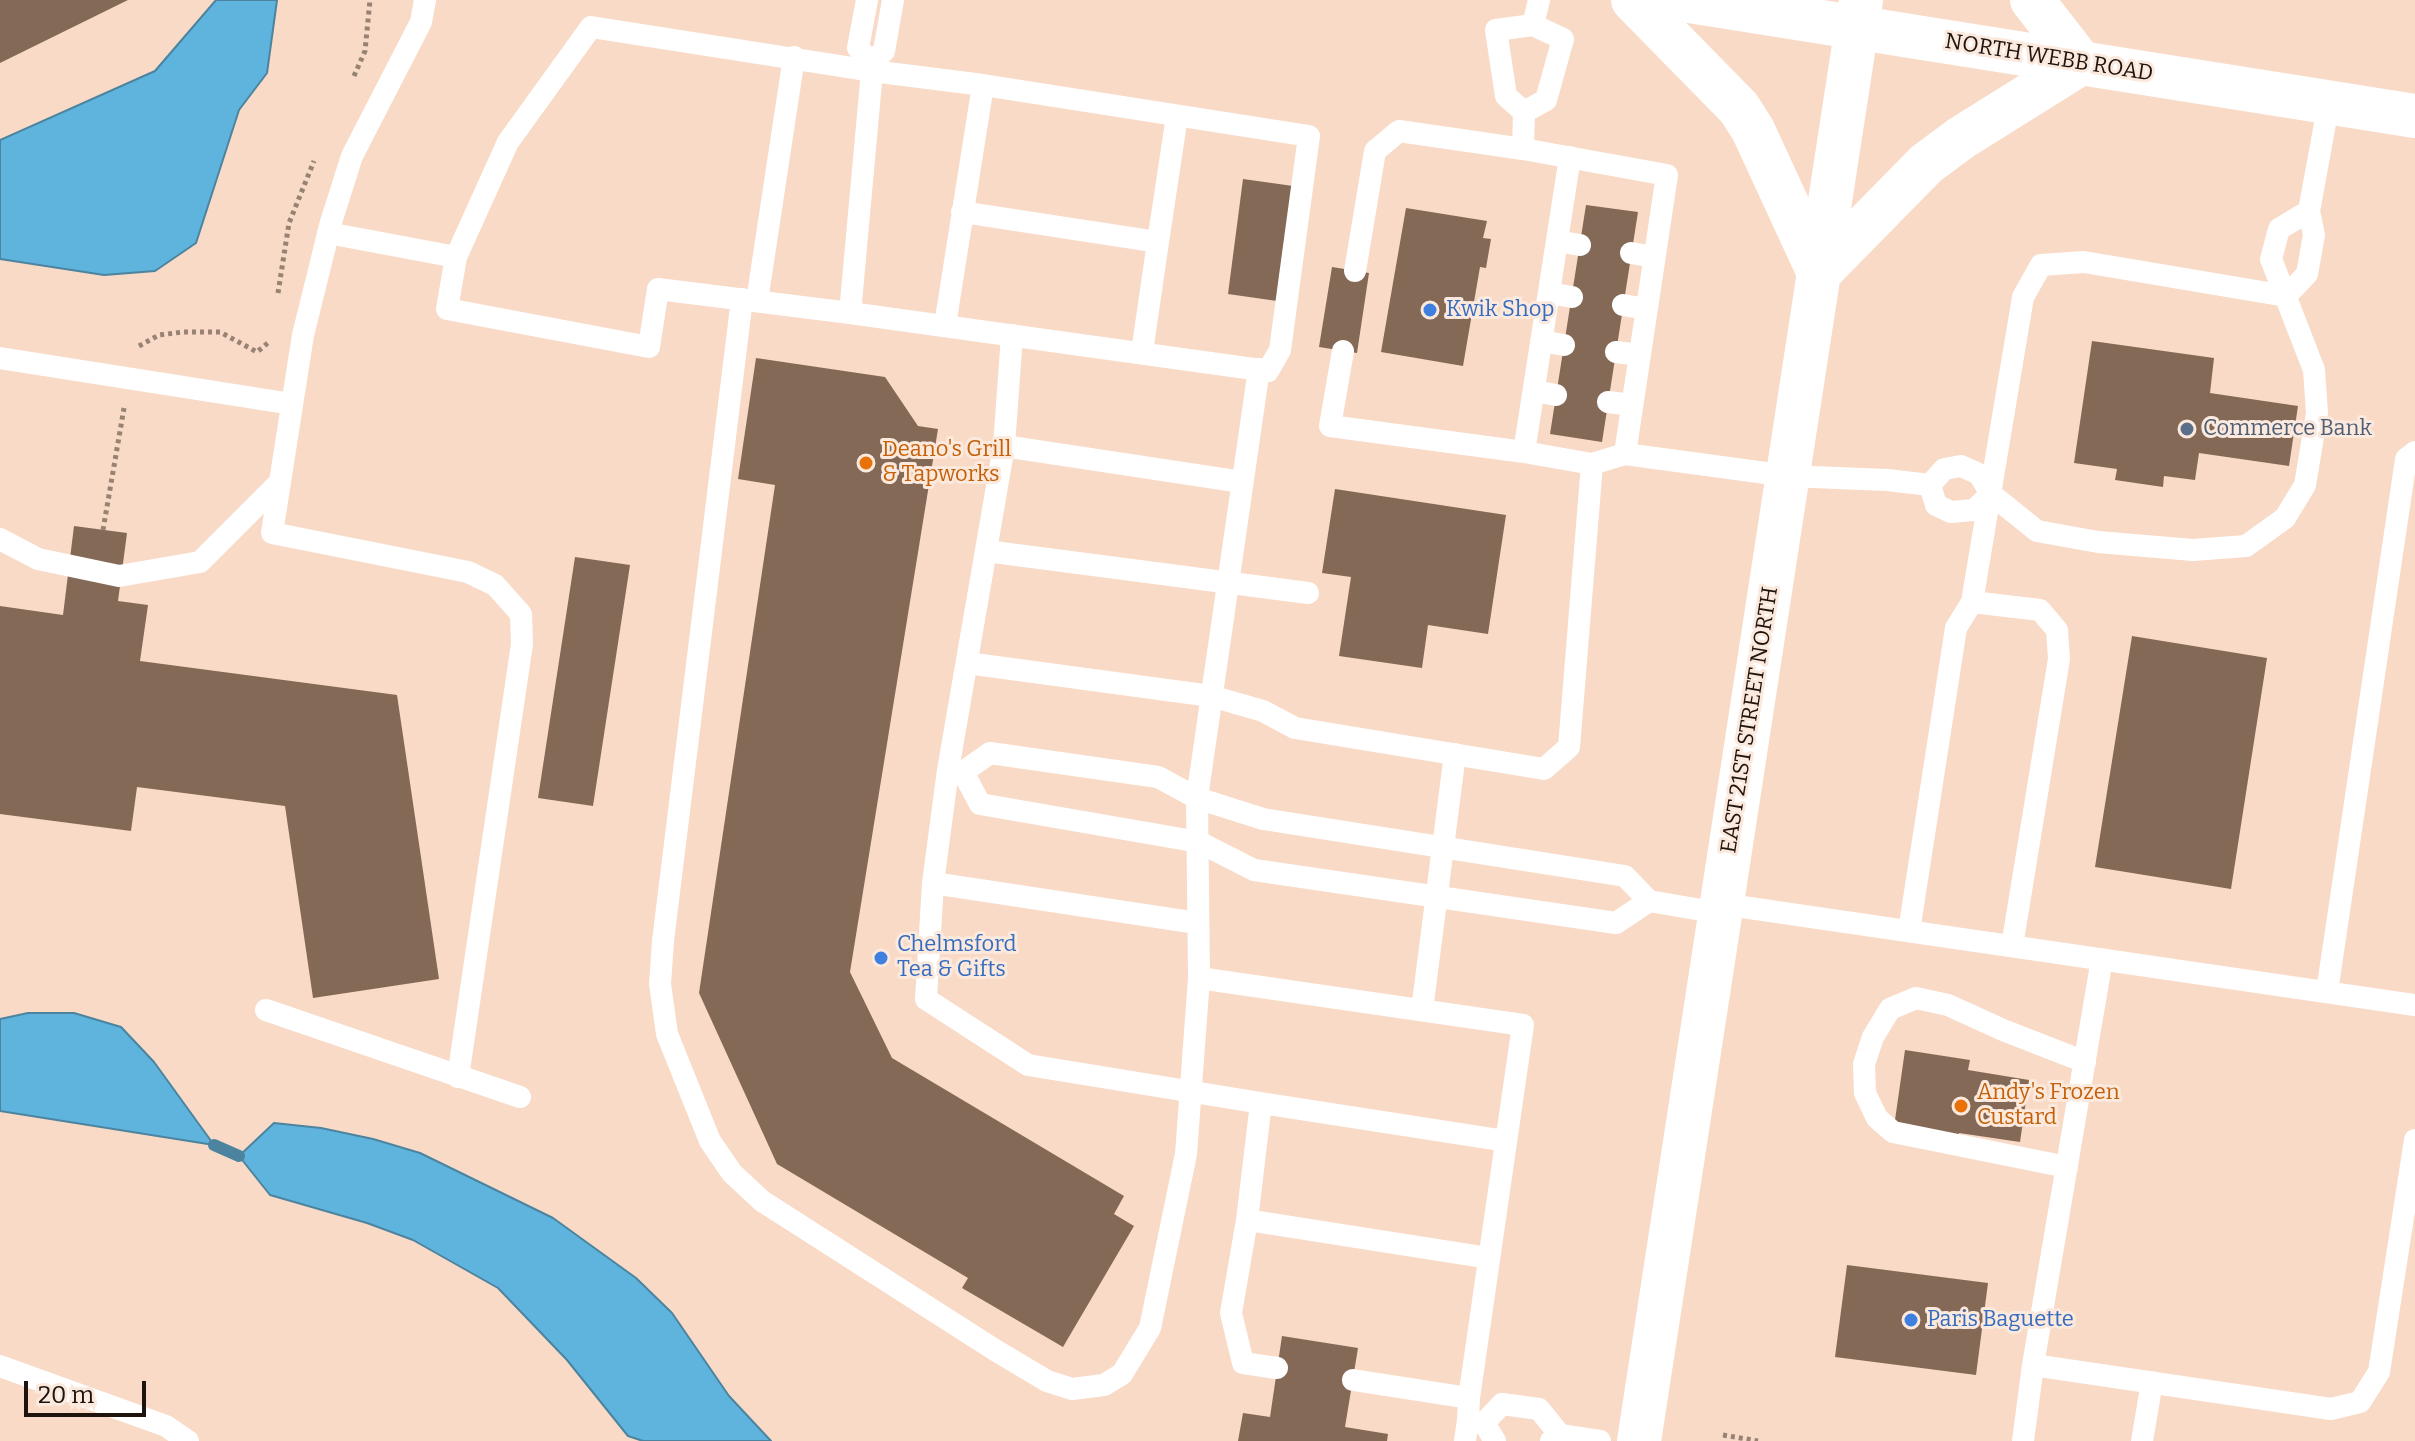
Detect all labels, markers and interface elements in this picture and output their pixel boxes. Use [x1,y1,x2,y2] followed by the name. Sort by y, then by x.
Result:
[1943,29,2155,87] street label: NORTH WEBB ROAD
[1446,297,1554,323] place label: Kwik Shop
[1421,301,1439,319] marker: Kwik Shop
[2203,416,2372,442] place label: Commerce Bank
[2178,420,2196,438] marker: Commerce Bank
[882,437,1011,488] place label: Deano's Grill & Tapworks
[857,454,875,472] marker: Deano's Grill & Tapworks
[1716,585,1784,855] street label: EAST 21ST STREET NORTH
[897,932,1016,984] place label: Chelmsford Tea & Gifts
[872,949,890,967] marker: Chelmsford Tea & Gifts
[1977,1080,2120,1132] place label: Andy's Frozen Custard
[1952,1097,1970,1115] marker: Andy's Frozen Custard
[1927,1307,2074,1333] place label: Paris Baguette
[1902,1311,1920,1329] marker: Paris Baguette
[28,1365,150,1415] scale bar
[38,1381,94,1409] text: 20 m

